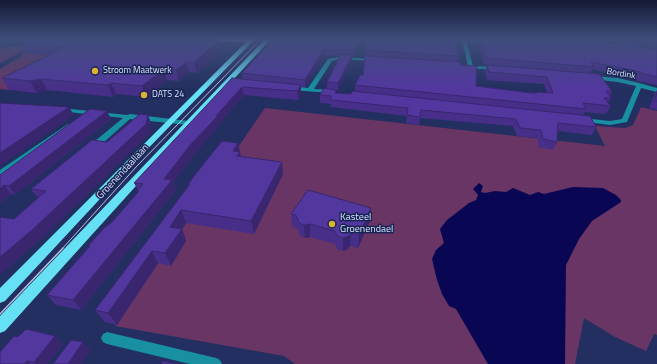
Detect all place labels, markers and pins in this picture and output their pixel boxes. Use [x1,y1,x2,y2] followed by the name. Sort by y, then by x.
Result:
[90,66,100,76] marker: Stroom Maatwerk
[103,66,172,76] place label: Stroom Maatwerk
[139,90,149,100] marker: DATS 24
[152,90,184,100] place label: DATS 24
[340,212,393,236] place label: Kasteel Groenendael
[327,219,337,229] marker: Kasteel Groenendael

